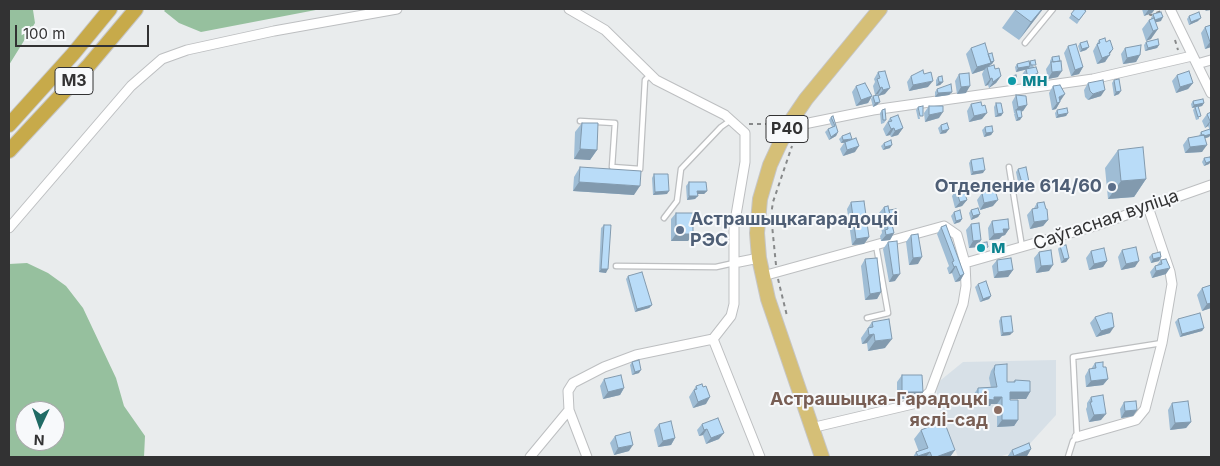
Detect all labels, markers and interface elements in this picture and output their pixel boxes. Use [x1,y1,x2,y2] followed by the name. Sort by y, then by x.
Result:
[18,15,151,47] scale bar
[23,24,65,43] text: 100 m
[55,68,93,94] road number: М3
[1022,70,1048,92] place label: мн
[1006,75,1018,87] marker: мн
[766,116,808,142] road number: Р40
[935,176,1102,198] place label: Отделение 614/60
[1106,181,1118,193] marker: Отделение 614/60
[1031,185,1181,255] street label: Саўгасная вуліца
[690,209,898,252] place label: Астрашыцкагарадоцкі РЭС
[674,224,686,236] marker: Астрашыцкагарадоцкі РЭС
[991,237,1006,259] place label: м
[975,242,987,254] marker: м
[770,389,988,432] place label: Астрашыцка-Гарадоцкі яслі-сад
[15,401,65,451] north arrow
[992,404,1004,416] marker: Астрашыцка-Гарадоцкі яслі-сад
[33,432,45,449] text: N

